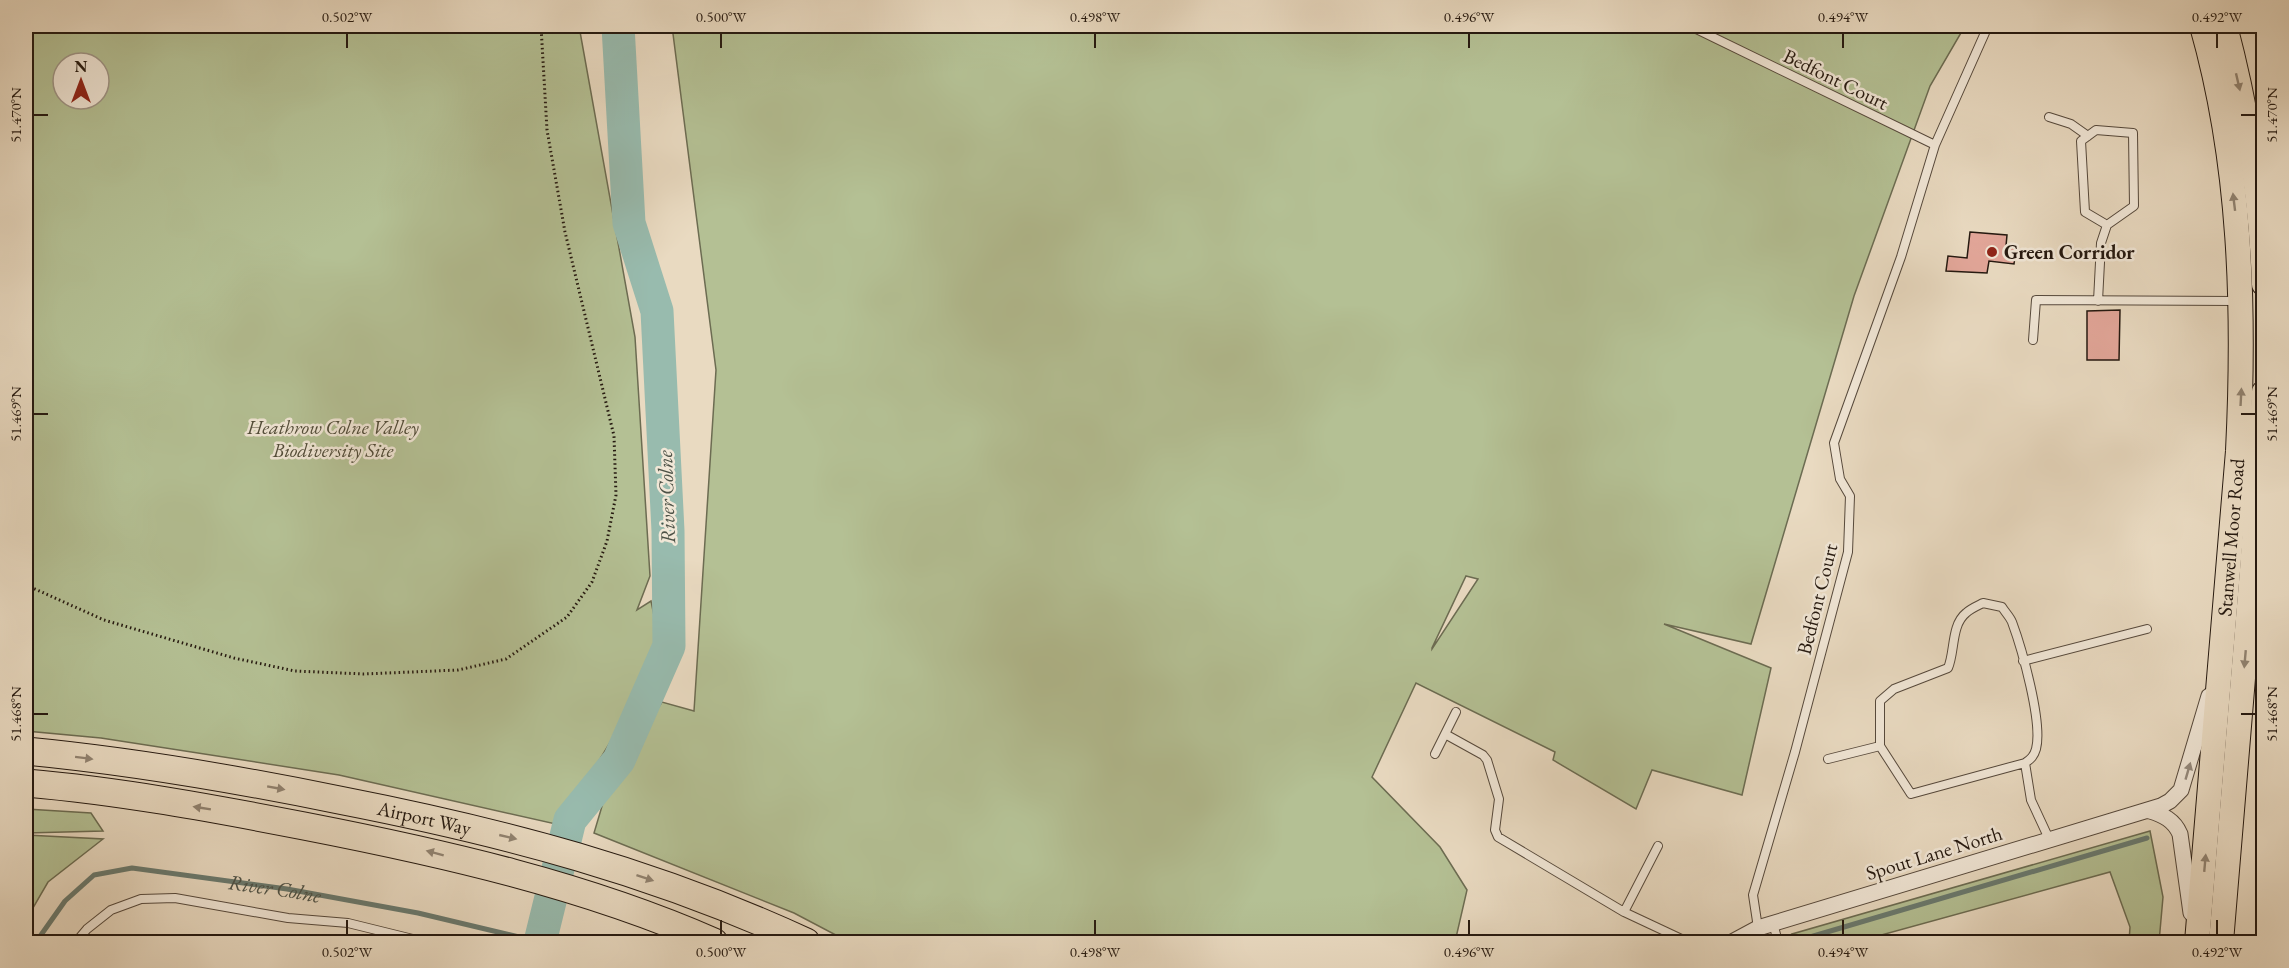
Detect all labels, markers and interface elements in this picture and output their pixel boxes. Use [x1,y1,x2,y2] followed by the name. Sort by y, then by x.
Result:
[322,7,372,26] text: 0.502°W
[696,7,746,26] text: 0.500°W
[1070,7,1120,26] text: 0.498°W
[1444,7,1494,26] text: 0.496°W
[1818,7,1868,26] text: 0.494°W
[2192,7,2242,26] text: 0.492°W
[1779,42,1893,116] street label: Bedfont Court
[51,51,111,111] north arrow
[75,56,88,77] text: N
[2234,73,2244,92] one-way arrow
[6,87,25,143] text: 51.470°N
[2262,87,2281,143] text: 51.470°N
[2229,193,2239,212] one-way arrow
[2004,239,2135,265] place label: Green Corridor
[1985,245,1999,259] marker: Green Corridor
[6,386,25,442] text: 51.469°N
[2262,386,2281,442] text: 51.469°N
[2236,387,2246,406] one-way arrow
[246,414,419,463] park label: Heathrow Colne Valley Biodiversity Site
[651,449,681,544] water label: River Colne
[2211,457,2250,617] street label: Stanwell Moor Road
[1791,540,1844,657] street label: Bedfont Court
[2240,650,2249,669] one-way arrow
[6,686,25,742] text: 51.468°N
[2262,686,2281,742] text: 51.468°N
[74,754,93,763] one-way arrow
[2184,762,2193,780] one-way arrow
[267,783,286,792] one-way arrow
[374,795,474,841] street label: Airport Way
[193,803,212,812] one-way arrow
[1863,820,2005,886] street label: Spout Lane North
[499,833,518,842] one-way arrow
[426,847,444,857] one-way arrow
[2200,854,2210,873] one-way arrow
[227,868,324,909] water label: River Colne
[636,873,654,883] one-way arrow
[322,942,372,961] text: 0.502°W
[696,942,746,961] text: 0.500°W
[1070,942,1120,961] text: 0.498°W
[1444,942,1494,961] text: 0.496°W
[1818,942,1868,961] text: 0.494°W
[2192,942,2242,961] text: 0.492°W

